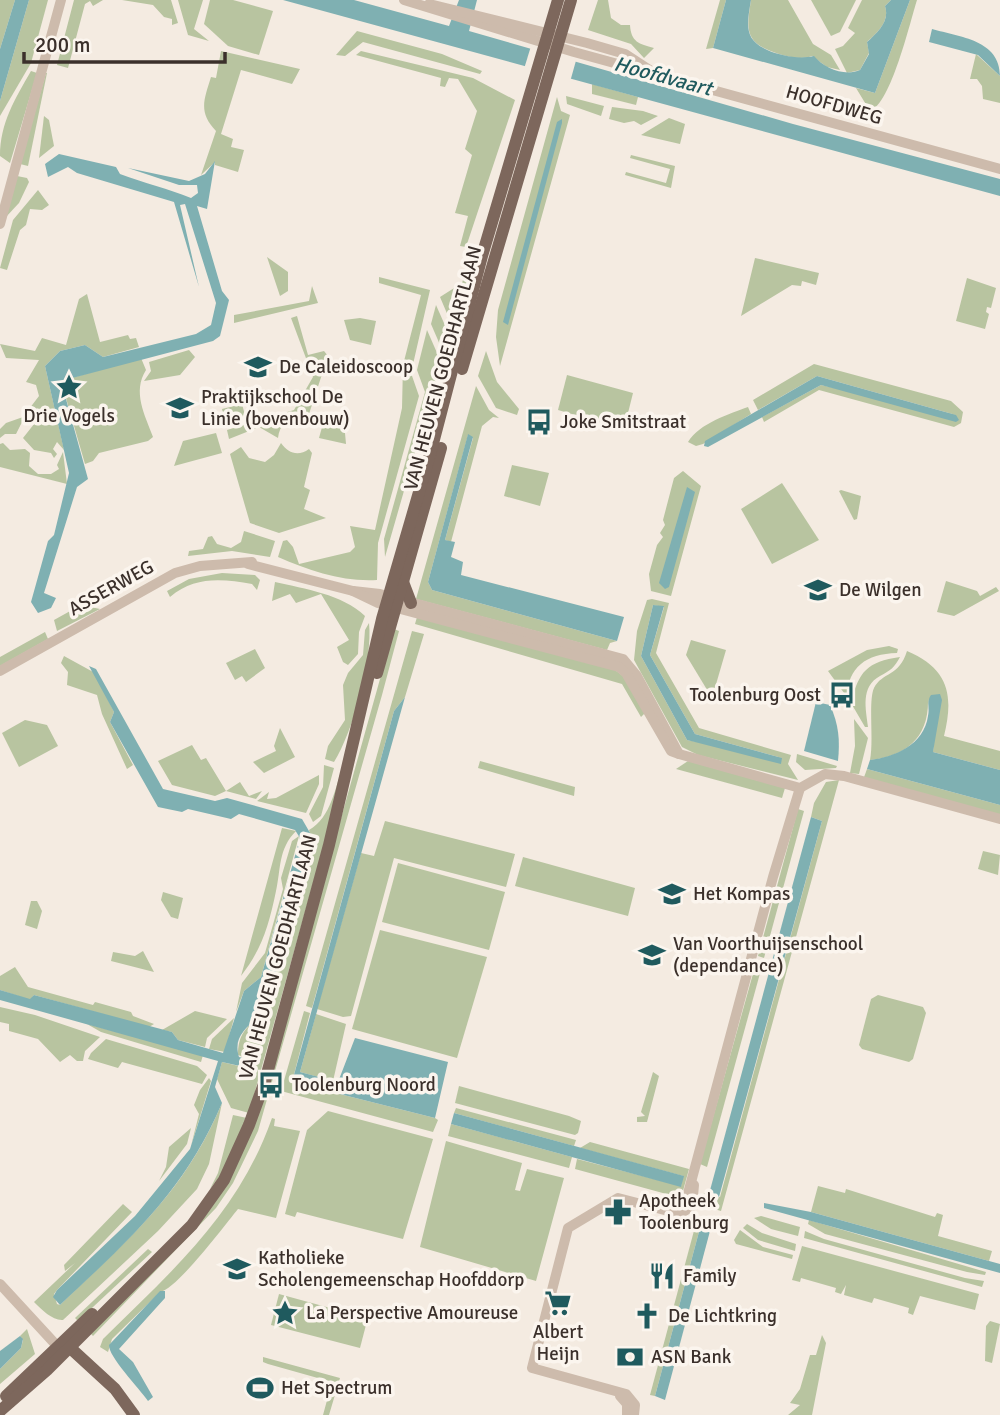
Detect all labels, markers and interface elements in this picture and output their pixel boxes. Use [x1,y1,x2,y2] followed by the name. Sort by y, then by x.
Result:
[24,21,226,65] scale bar
[35,32,90,58] text: 200 m
[611,50,717,102] water label: Hoofdvaart
[783,80,885,130] street label: HOOFDWEG
[399,243,487,493] street label: VAN HEUVEN GOEDHARTLAAN
[243,352,273,382] school or university icon: De Caleidoscoop
[279,355,413,379] place label: De Caleidoscoop
[54,372,84,402] place icon: Drie Vogels
[201,385,350,431] place label: Praktijkschool De Linie (bovenbouw)
[165,393,195,423] school or university icon: Praktijkschool De Linie (bovenbouw)
[23,404,115,428] place label: Drie Vogels
[524,407,554,437] bus stop icon: Joke Smitstraat
[560,410,687,434] place label: Joke Smitstraat
[64,555,158,621] street label: ASSERWEG
[803,575,833,605] school or university icon: De Wilgen
[839,578,922,602] place label: De Wilgen
[827,680,857,710] bus stop icon: Toolenburg Oost
[689,683,821,707] place label: Toolenburg Oost
[234,832,322,1082] street label: VAN HEUVEN GOEDHARTLAAN
[657,879,687,909] school or university icon: Het Kompas
[693,882,790,906] place label: Het Kompas
[673,932,863,978] place label: Van Voorthuijsenschool (dependance)
[637,940,667,970] school or university icon: Van Voorthuijsenschool (dependance)
[256,1070,286,1100] bus stop icon: Toolenburg Noord
[292,1073,436,1097] place label: Toolenburg Noord
[639,1189,729,1235] place label: Apotheek Toolenburg
[603,1197,633,1227] pharmacy icon: Apotheek Toolenburg
[258,1246,524,1292] place label: Katholieke Scholengemeenschap Hoofddorp
[222,1254,252,1284] school or university icon: Katholieke Scholengemeenschap Hoofddorp
[647,1261,677,1291] restaurant icon: Family
[683,1264,737,1288] place label: Family
[543,1288,573,1318] supermarket icon: Albert Heijn
[270,1298,300,1328] place icon: La Perspective Amoureuse
[306,1301,518,1325] place label: La Perspective Amoureuse
[632,1301,662,1331] church icon: De Lichtkring
[668,1304,777,1328] place label: De Lichtkring
[533,1320,584,1366] place label: Albert Heijn
[615,1342,645,1372] bank icon: ASN Bank
[651,1345,732,1369] place label: ASN Bank
[245,1373,275,1403] sports icon: Het Spectrum
[281,1376,392,1400] place label: Het Spectrum

